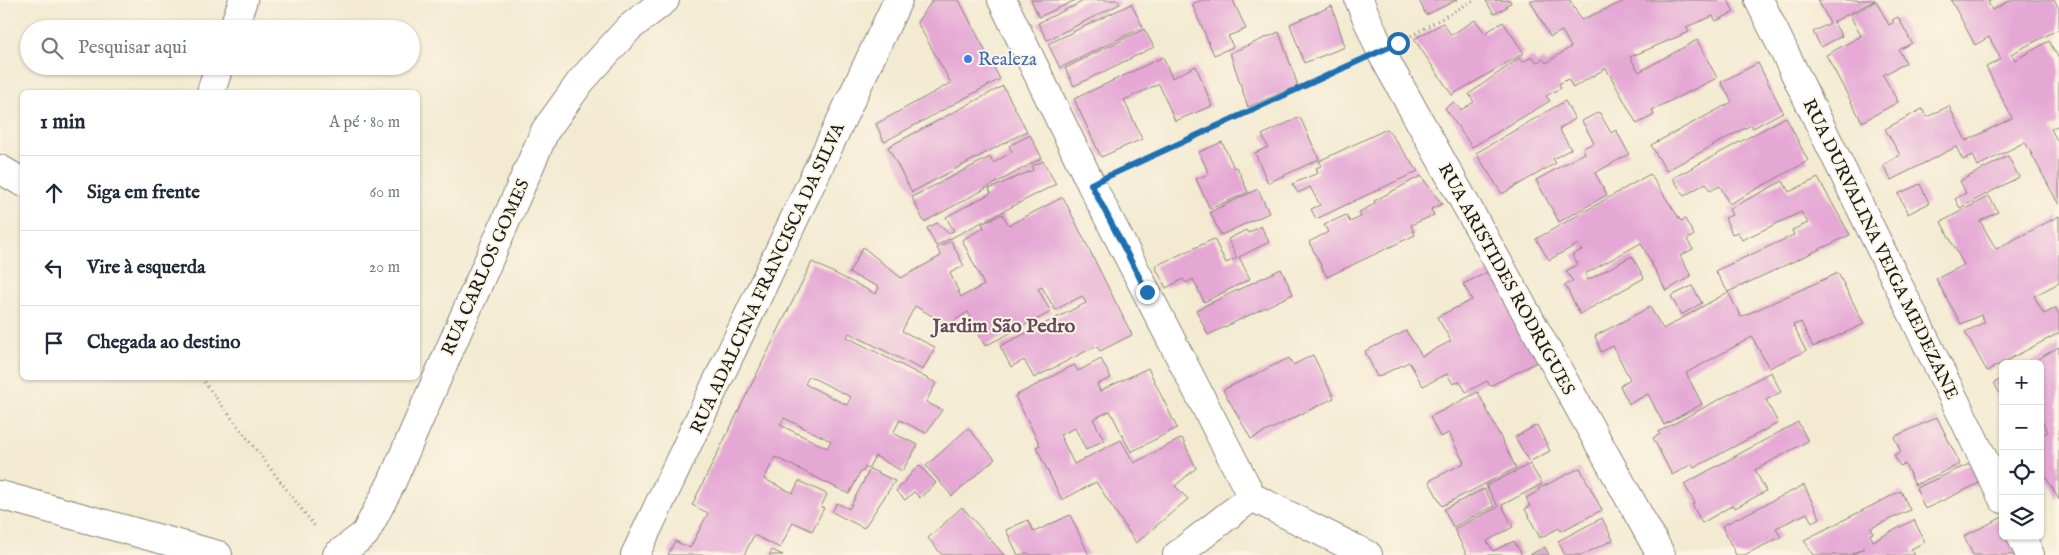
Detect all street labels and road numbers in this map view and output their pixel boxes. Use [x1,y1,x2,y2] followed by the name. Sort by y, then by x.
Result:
[1797,95,1963,404] street label: RUA DURVALINA VEIGA MEDEZANE
[686,119,851,438] street label: RUA ADALCINA FRANCISCA DA SILVA
[1432,160,1579,400] street label: RUA ARISTIDES RODRIGUES
[437,176,536,359] street label: RUA CARLOS GOMES

